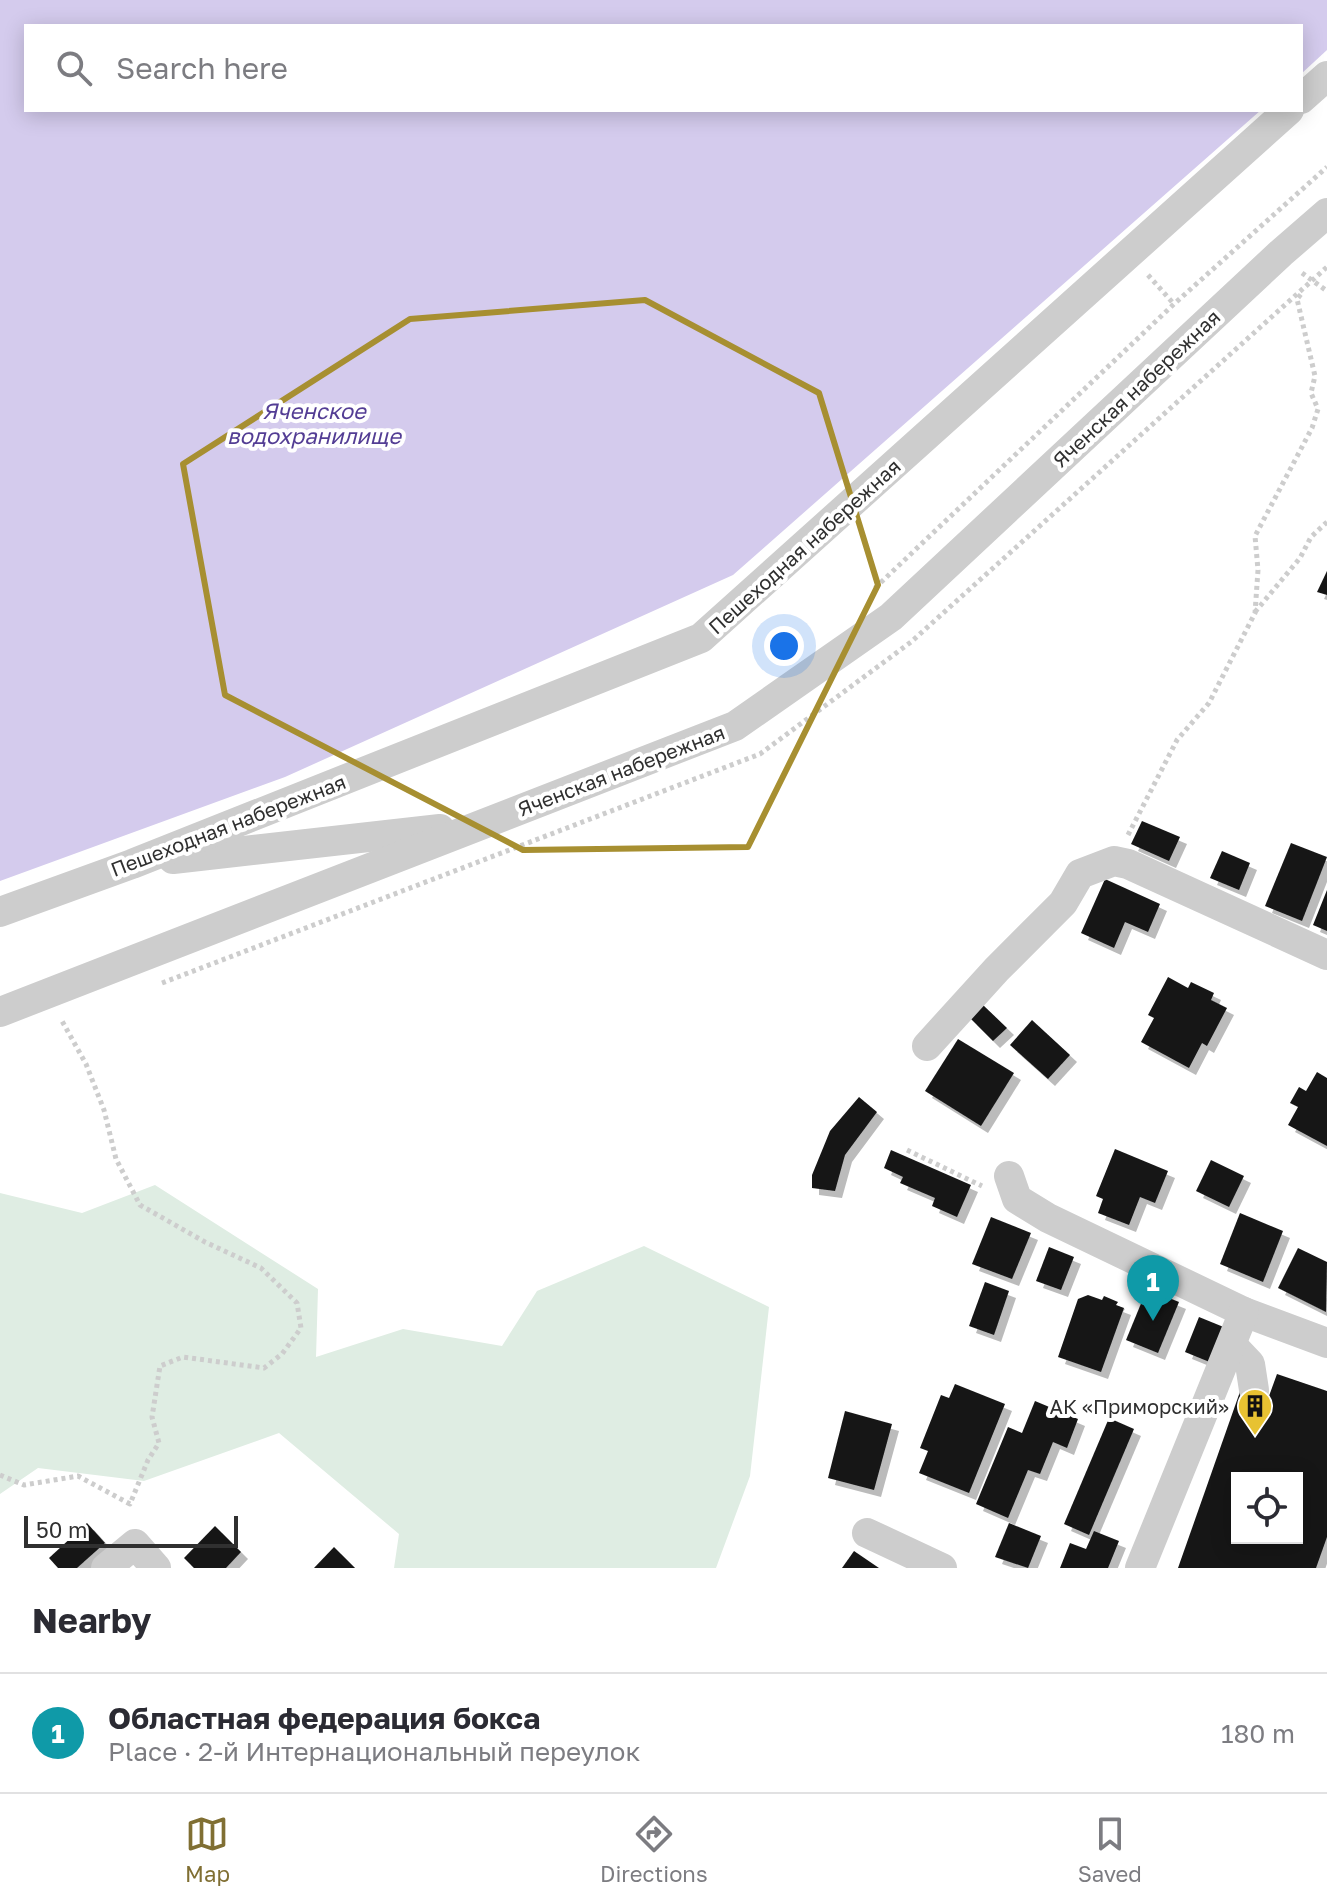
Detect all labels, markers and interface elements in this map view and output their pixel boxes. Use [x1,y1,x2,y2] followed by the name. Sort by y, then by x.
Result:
[24,24,1303,112] search box
[52,46,96,90] icon: search
[116,50,288,86] text: Search here
[1047,304,1225,472] street label: Яченская набережная
[227,397,403,449] water label: Яченское водохранилище
[703,454,905,638] street label: Пешеходная набережная
[764,626,804,666] your location
[514,719,728,821] street label: Яченская набережная
[107,769,349,881] street label: Пешеходная набережная
[1127,1255,1179,1321] pin: 1
[1236,1387,1274,1437] building icon: АК «Приморский»
[1050,1394,1229,1418] place label: АК «Приморский»
[1231,1472,1303,1544] map controls
[1231,1472,1303,1544] button: locate
[24,1512,238,1548] scale bar
[36,1516,87,1543] text: 50 m
[32,1600,152,1640] text: Nearby
[108,1700,541,1736] text: Областная федерация бокса
[51,1718,65,1749] text: 1
[1221,1718,1295,1749] text: 180 m
[108,1736,640,1767] text: Place · 2-й Интернациональный переулок
[185,1812,230,1887] tab: Map
[600,1812,708,1887] tab: Directions
[1078,1812,1142,1887] tab: Saved

